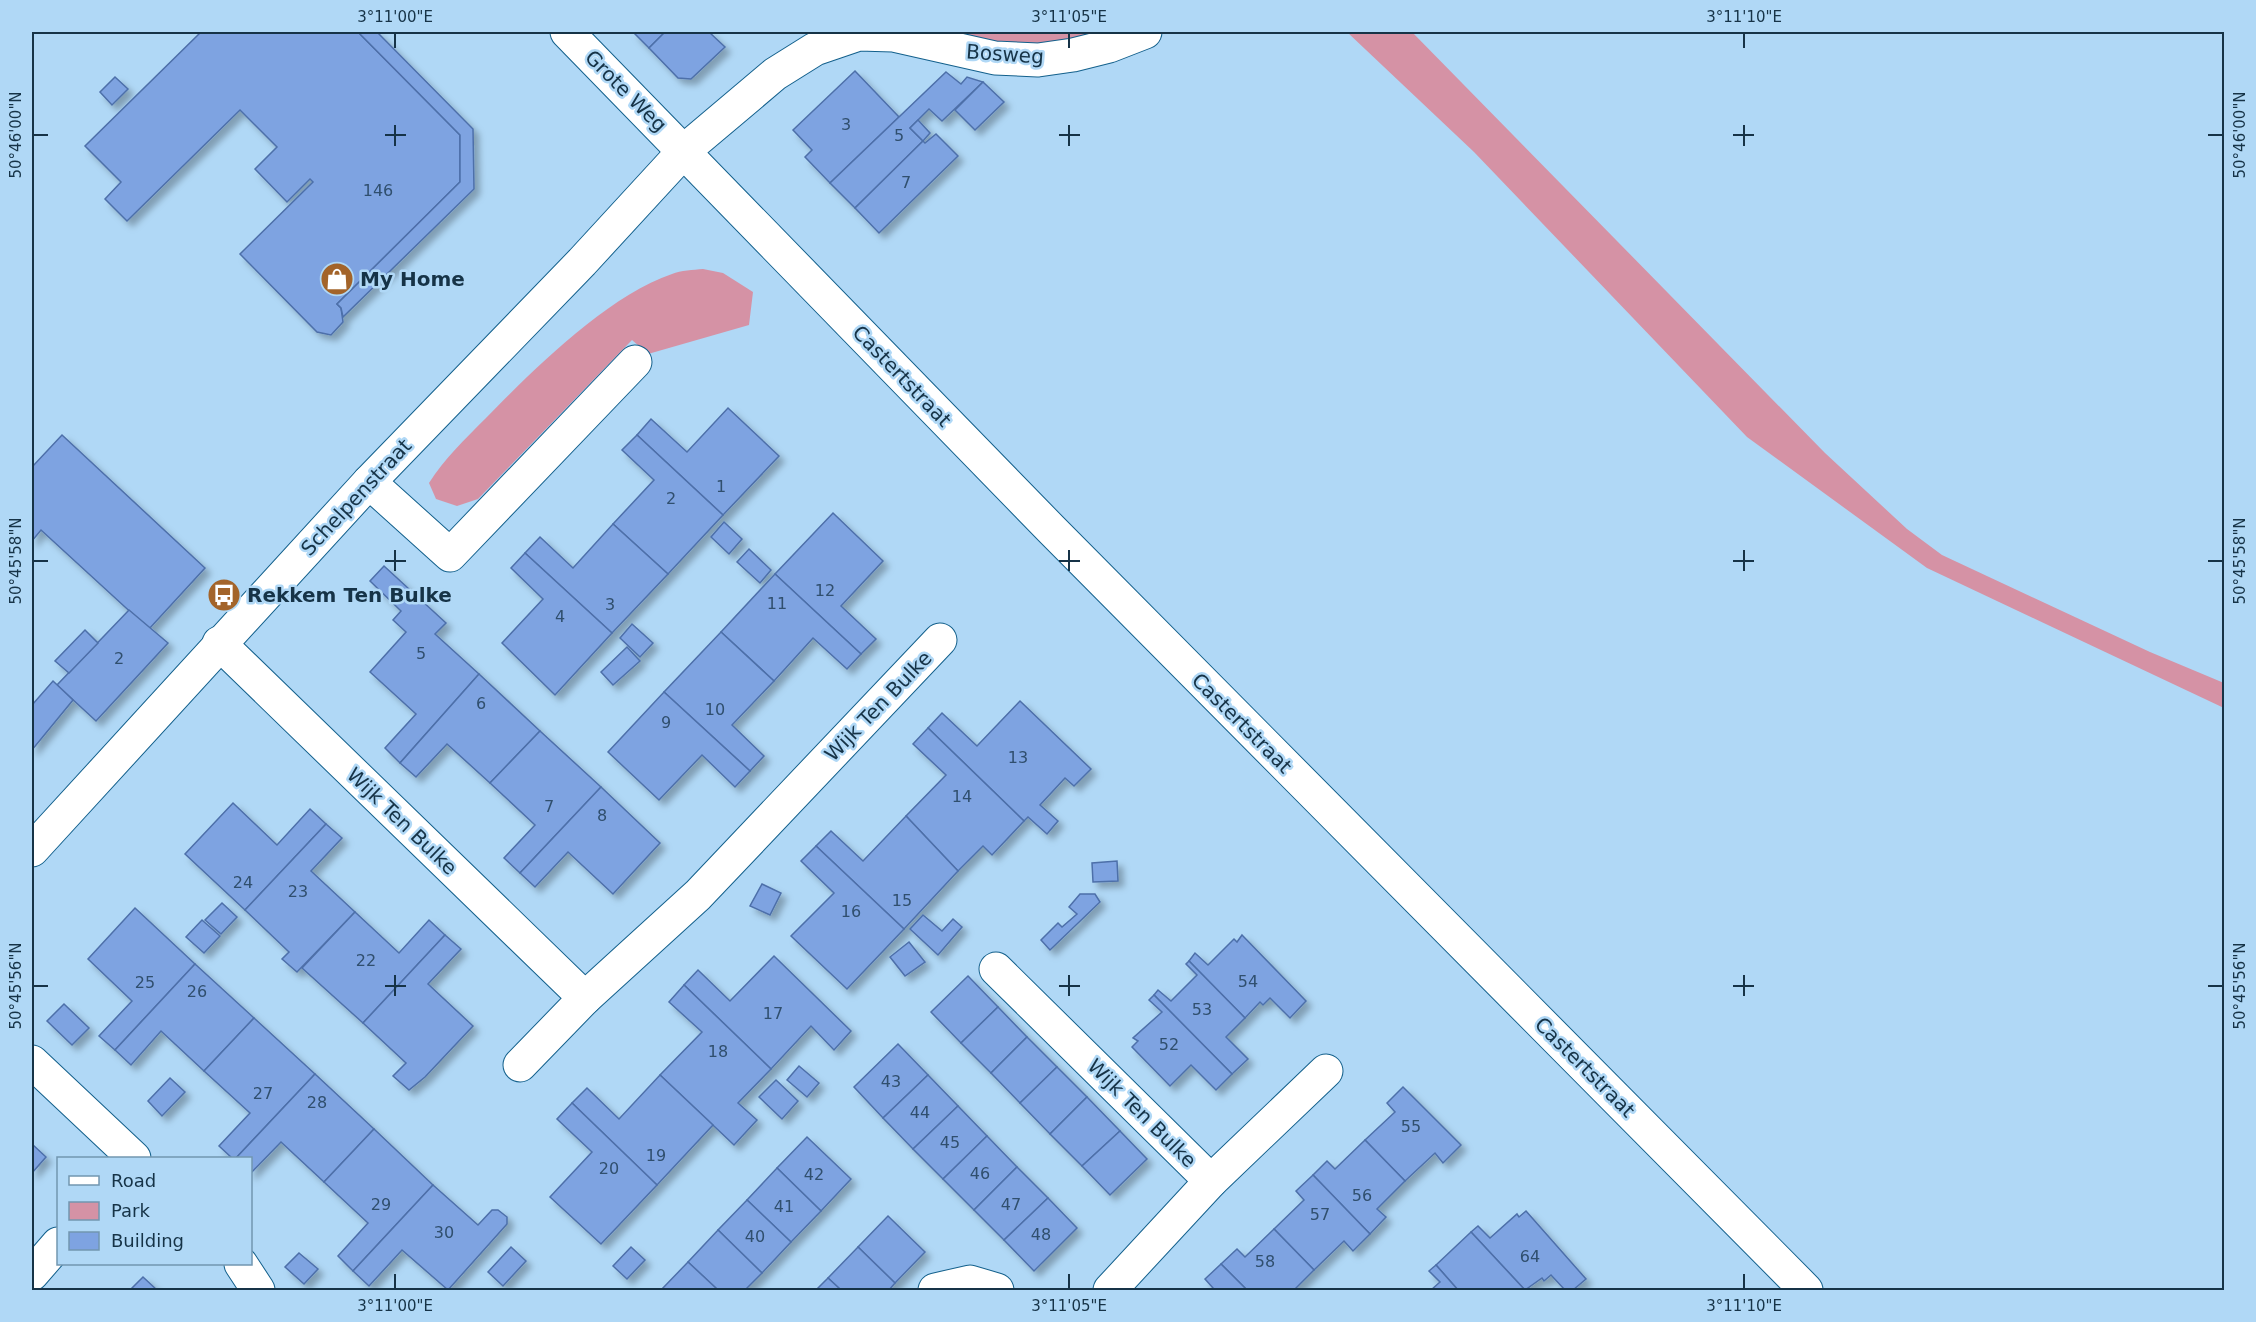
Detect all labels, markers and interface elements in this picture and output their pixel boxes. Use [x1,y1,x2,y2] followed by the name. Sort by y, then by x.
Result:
[357,8,433,26] text: 3°11'00"E
[1031,8,1107,26] text: 3°11'05"E
[1706,8,1782,26] text: 3°11'10"E
[965,39,1045,69] street label: Bosweg
[580,45,672,137] street label: Grote Weg
[7,91,25,179] text: 50°46'00"N
[2231,91,2249,179] text: 50°46'00"N
[841,115,851,134] house number: 3
[894,126,904,145] house number: 5
[901,173,911,192] house number: 7
[363,181,393,200] house number: 146
[319,261,355,297] shop icon: My Home
[360,267,465,291] place label: My Home
[848,320,956,432] street label: Castertstraat
[296,434,416,560] street label: Schelpenstraat
[716,477,726,496] house number: 1
[666,489,676,508] house number: 2
[7,517,25,605] text: 50°45'58"N
[2231,517,2249,605] text: 50°45'58"N
[206,577,242,613] bus stop icon: Rekkem Ten Bulke
[815,581,835,600] house number: 12
[247,583,452,607] place label: Rekkem Ten Bulke
[767,594,787,613] house number: 11
[605,595,615,614] house number: 3
[555,607,565,626] house number: 4
[416,644,426,663] house number: 5
[819,646,937,766] street label: Wijk Ten Bulke
[114,649,124,668] house number: 2
[1187,668,1297,778] street label: Castertstraat
[476,694,486,713] house number: 6
[705,700,725,719] house number: 10
[661,713,671,732] house number: 9
[1008,748,1028,767] house number: 13
[342,762,462,880] street label: Wijk Ten Bulke
[952,787,972,806] house number: 14
[544,797,554,816] house number: 7
[597,806,607,825] house number: 8
[233,873,253,892] house number: 24
[288,882,308,901] house number: 23
[892,891,912,910] house number: 15
[841,902,861,921] house number: 16
[7,942,25,1030] text: 50°45'56"N
[2231,942,2249,1030] text: 50°45'56"N
[356,951,376,970] house number: 22
[1238,972,1258,991] house number: 54
[135,973,155,992] house number: 25
[187,982,207,1001] house number: 26
[1192,1000,1212,1019] house number: 53
[763,1004,783,1023] house number: 17
[1530,1012,1640,1122] street label: Castertstraat
[1159,1035,1179,1054] house number: 52
[708,1042,728,1061] house number: 18
[1083,1054,1201,1172] street label: Wijk Ten Bulke
[881,1072,901,1091] house number: 43
[253,1084,273,1103] house number: 27
[307,1093,327,1112] house number: 28
[910,1103,930,1122] house number: 44
[1401,1117,1421,1136] house number: 55
[940,1133,960,1152] house number: 45
[646,1146,666,1165] house number: 19
[57,1157,252,1265] legend
[599,1159,619,1178] house number: 20
[970,1164,990,1183] house number: 46
[804,1165,824,1184] house number: 42
[111,1170,156,1191] text: Road
[1352,1186,1372,1205] house number: 56
[371,1195,391,1214] house number: 29
[1001,1195,1021,1214] house number: 47
[774,1197,794,1216] house number: 41
[111,1200,150,1221] text: Park
[1310,1205,1330,1224] house number: 57
[434,1223,454,1242] house number: 30
[1031,1225,1051,1244] house number: 48
[745,1227,765,1246] house number: 40
[111,1230,184,1251] text: Building
[1520,1247,1540,1266] house number: 64
[1255,1252,1275,1271] house number: 58
[357,1297,433,1315] text: 3°11'00"E
[1031,1297,1107,1315] text: 3°11'05"E
[1706,1297,1782,1315] text: 3°11'10"E

